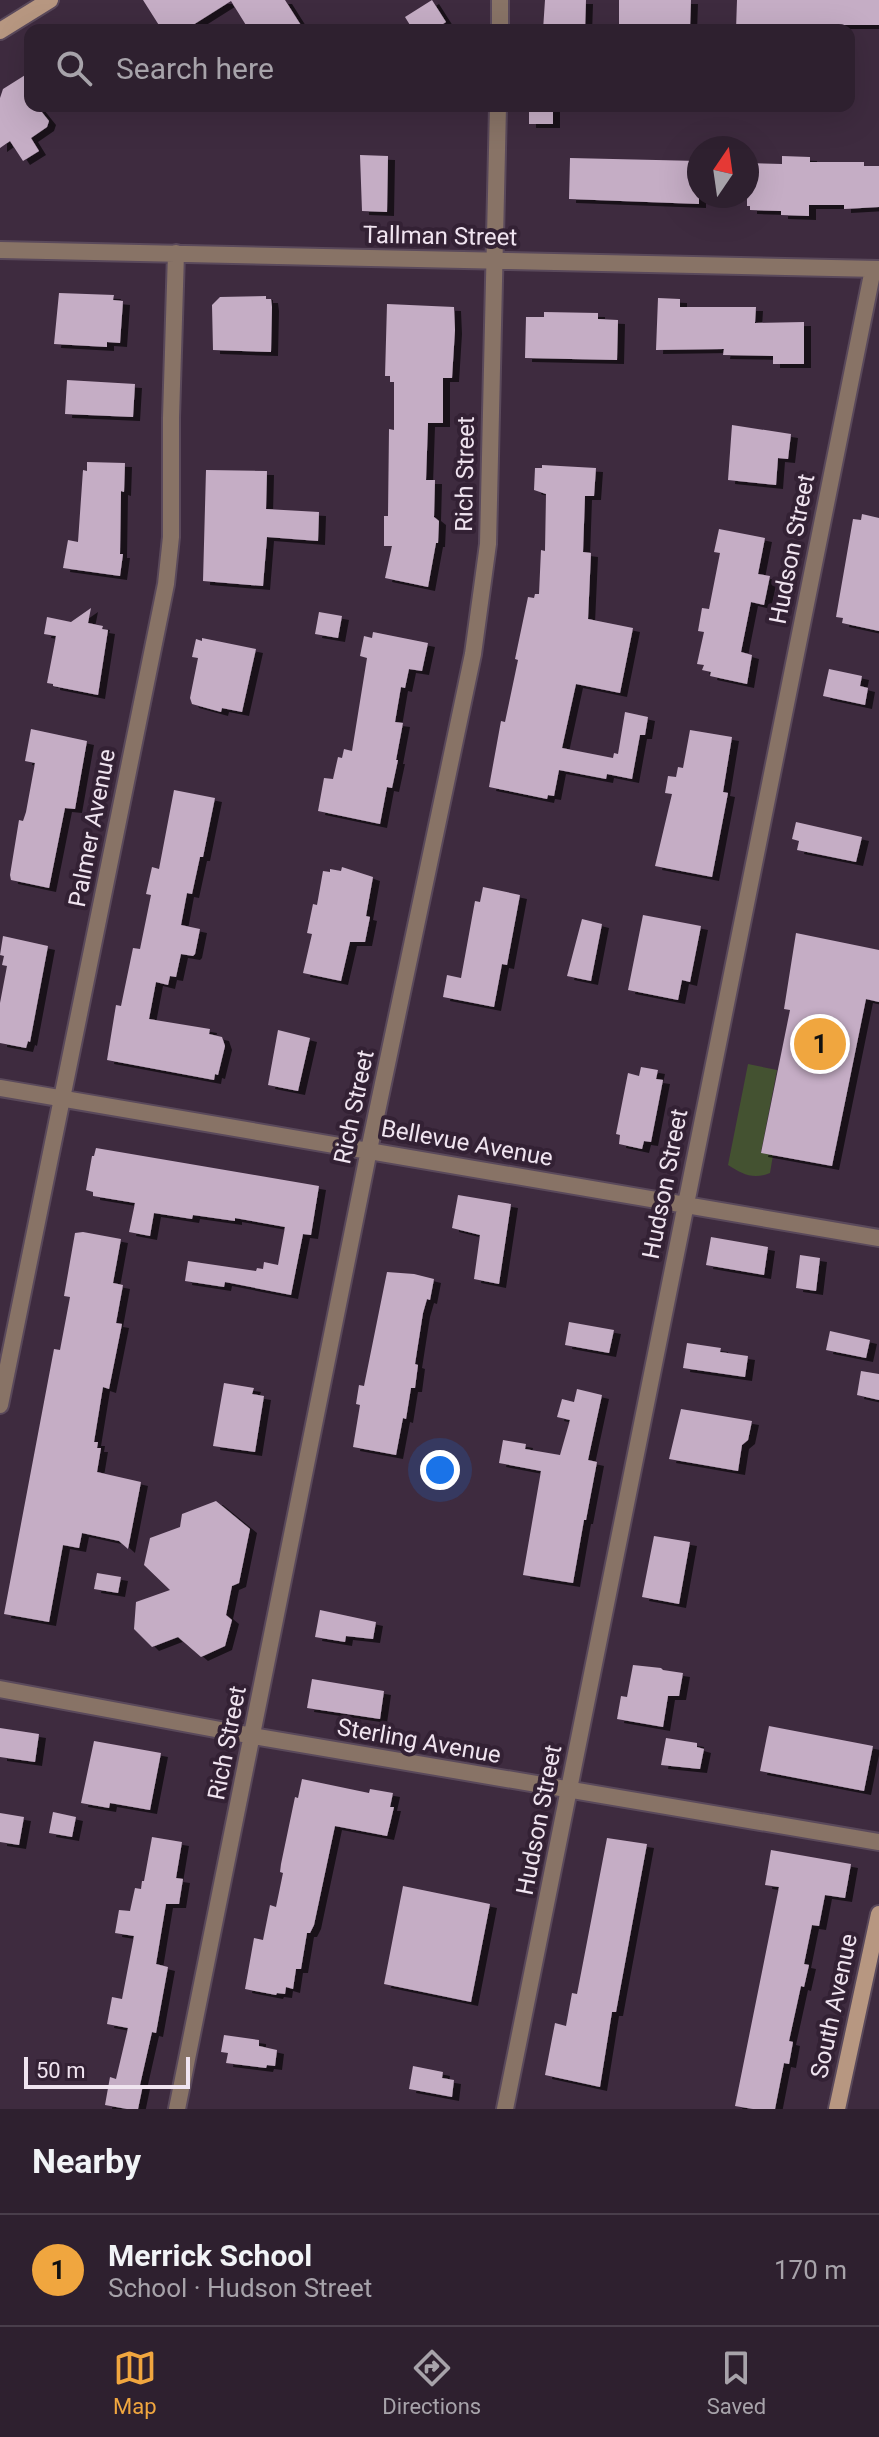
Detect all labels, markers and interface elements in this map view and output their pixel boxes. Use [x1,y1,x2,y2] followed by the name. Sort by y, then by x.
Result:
[24,24,855,112] search box
[52,46,96,90] icon: search
[116,51,274,86] text: Search here
[687,136,759,208] north arrow
[363,221,518,251] street label: Tallman Street
[450,416,480,532] street label: Rich Street
[764,471,820,627] street label: Hudson Street
[63,747,121,909] street label: Palmer Avenue
[794,1014,846,1074] pin: 1
[328,1047,380,1166] street label: Rich Street
[637,1106,693,1262] street label: Hudson Street
[379,1114,555,1172] street label: Bellevue Avenue
[420,1450,460,1490] your location
[202,1683,252,1802] street label: Rich Street
[335,1713,503,1769] street label: Sterling Avenue
[511,1742,567,1898] street label: Hudson Street
[805,1931,863,2081] street label: South Avenue
[24,2053,190,2089] scale bar
[36,2058,85,2083] text: 50 m
[32,2141,141,2181] text: Nearby
[108,2238,312,2273] text: Merrick School
[51,2255,65,2285] text: 1
[774,2255,847,2285] text: 170 m
[108,2273,372,2303] text: School · Hudson Street
[113,2346,157,2419] tab: Map
[382,2346,481,2419] tab: Directions
[707,2346,766,2419] tab: Saved

